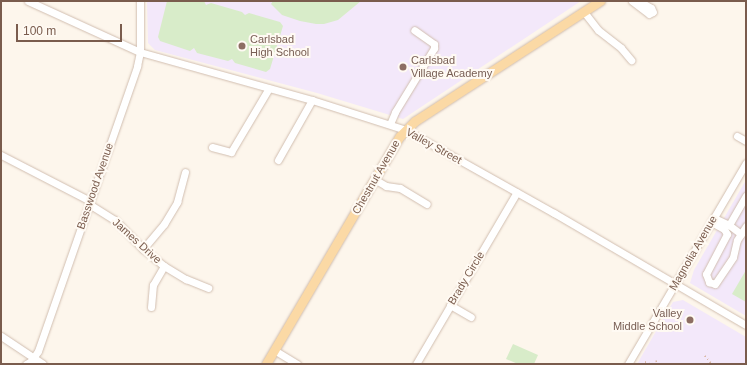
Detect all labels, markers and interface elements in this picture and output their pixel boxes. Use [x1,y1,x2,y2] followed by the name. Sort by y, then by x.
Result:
[18,16,124,42] scale bar
[23,24,56,38] text: 100 m
[250,33,309,59] place label: Carlsbad High School
[237,41,247,51] marker: Carlsbad High School
[411,54,493,80] place label: Carlsbad Village Academy
[398,62,408,72] marker: Carlsbad Village Academy
[404,125,464,167] street label: Valley Street
[349,137,403,217] street label: Chestnut Avenue
[74,141,116,231] street label: Basswood Avenue
[666,213,720,293] street label: Magnolia Avenue
[110,216,164,266] street label: James Drive
[445,249,487,307] street label: Brady Circle
[613,307,682,333] place label: Valley Middle School
[685,315,695,325] marker: Valley Middle School

